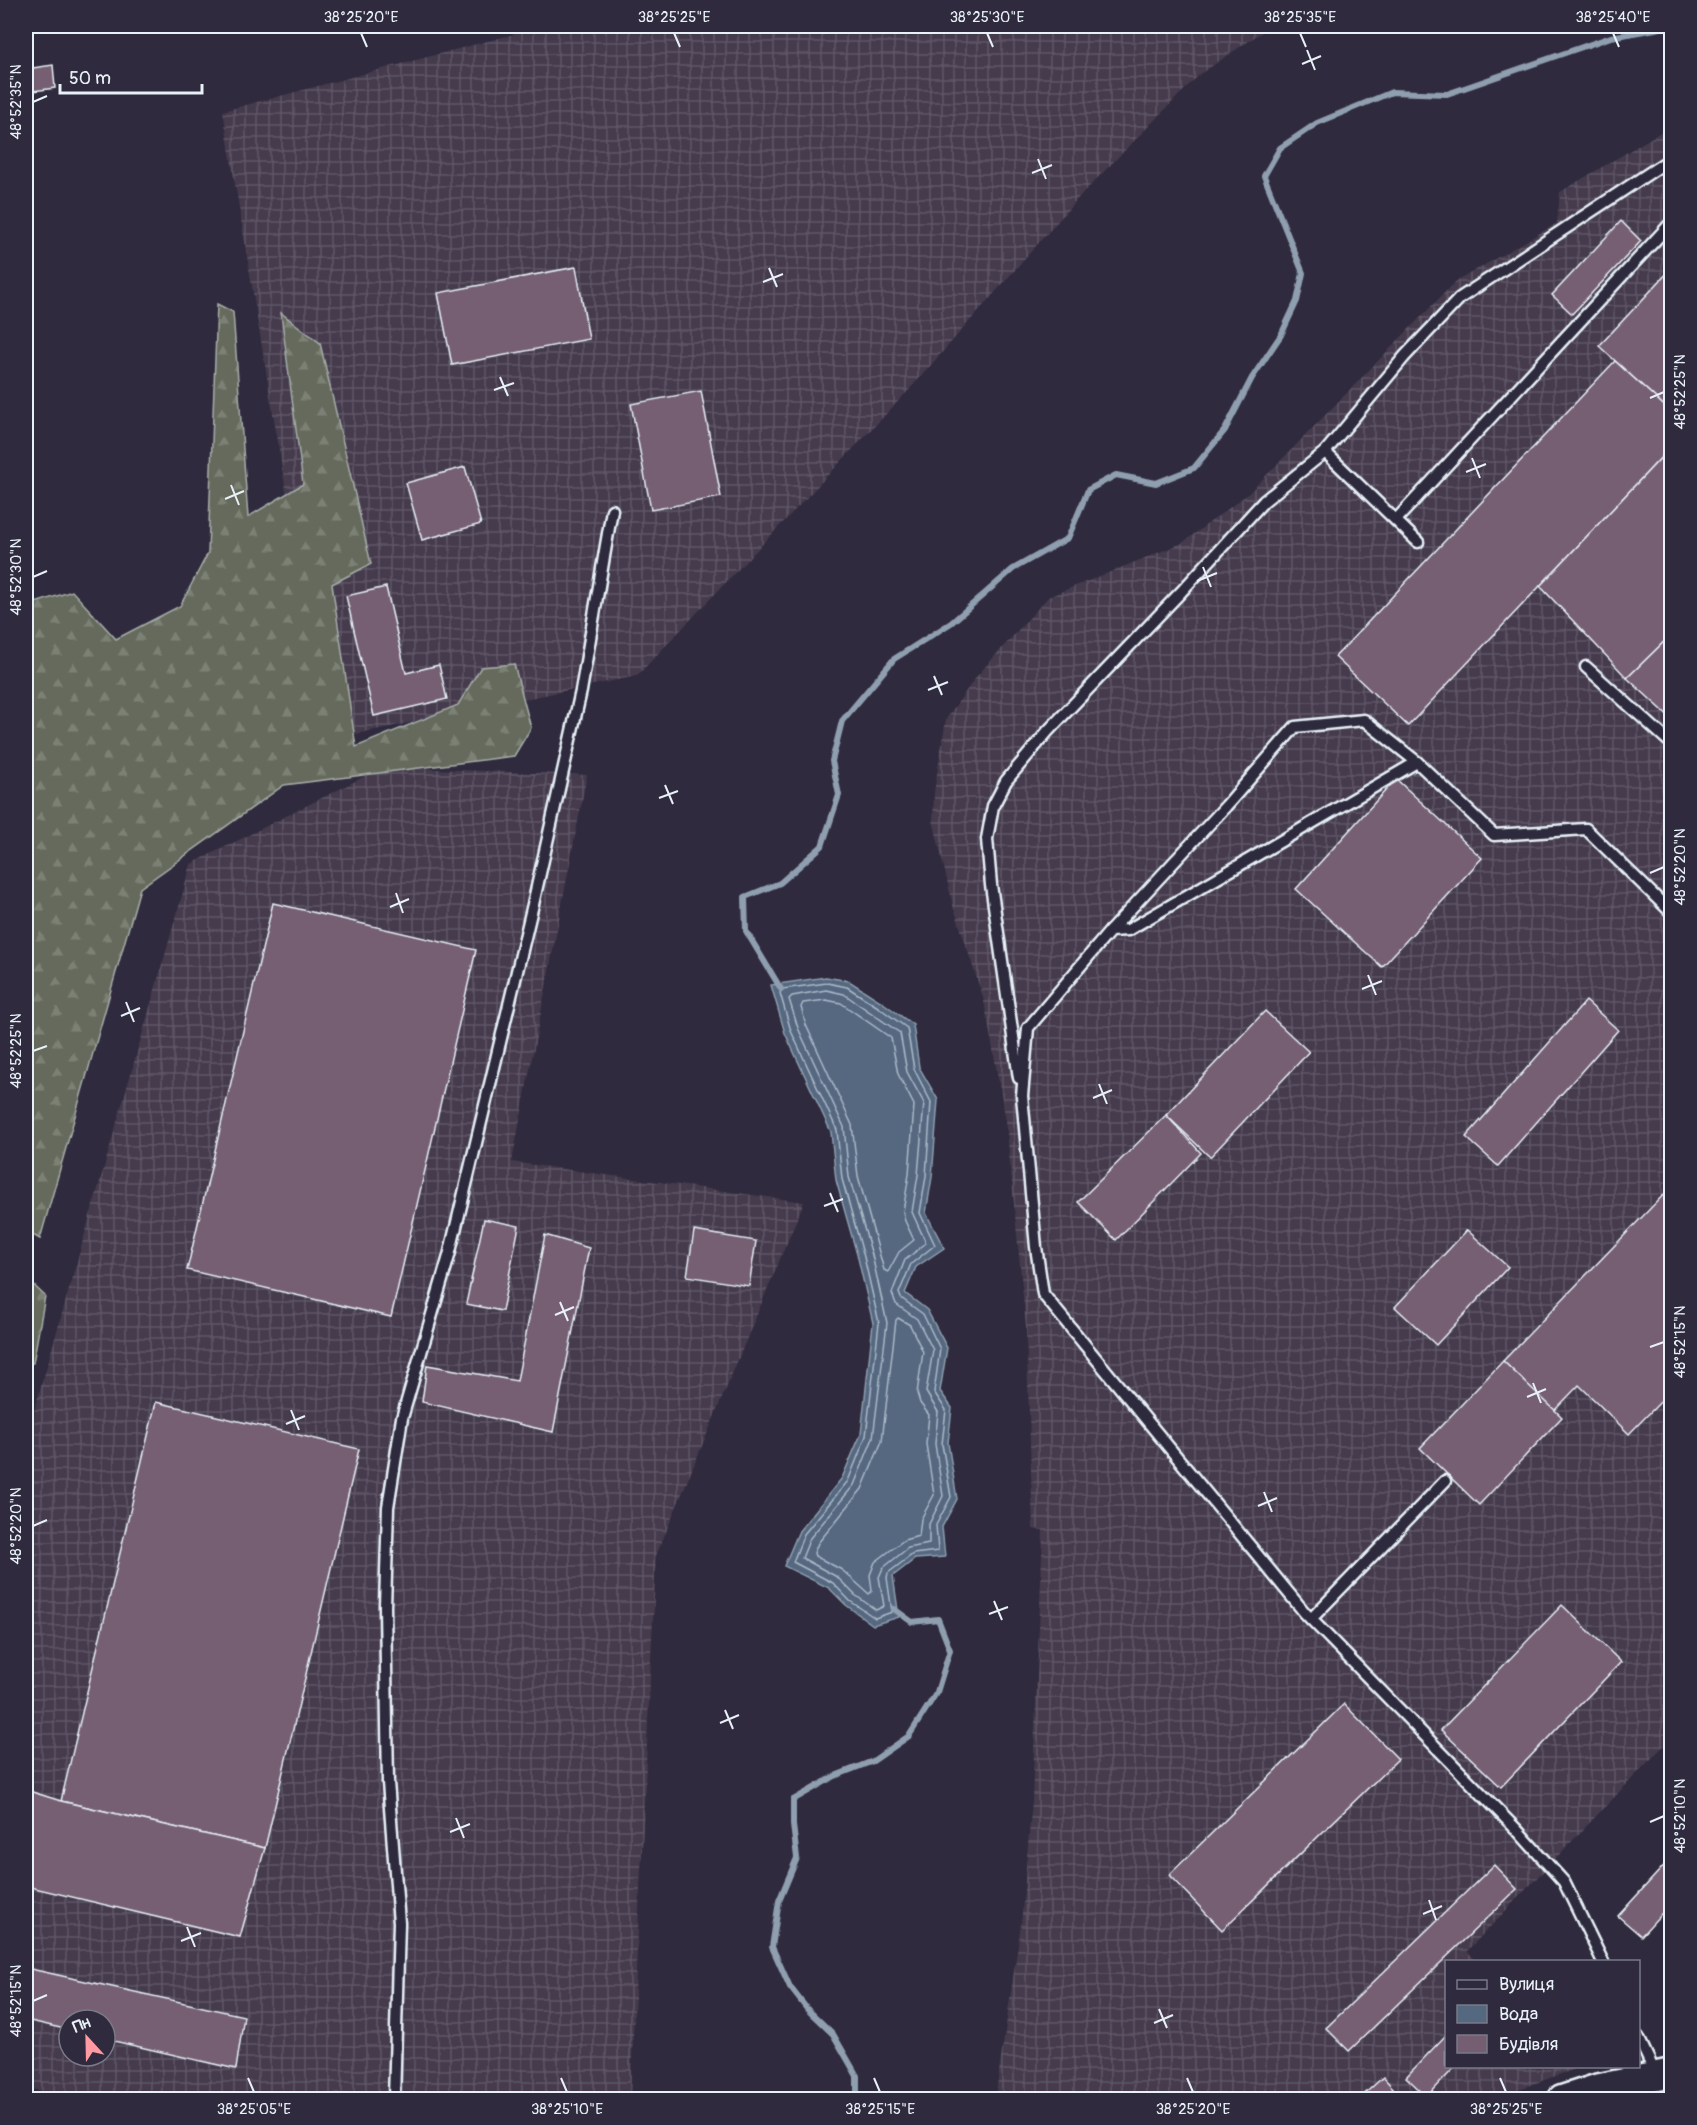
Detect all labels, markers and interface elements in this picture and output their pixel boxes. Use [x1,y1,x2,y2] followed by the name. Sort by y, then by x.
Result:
[324,8,398,27] text: 38°25'20"E
[638,8,710,27] text: 38°25'25"E
[950,8,1024,27] text: 38°25'30"E
[1264,8,1336,27] text: 38°25'35"E
[1576,8,1651,27] text: 38°25'40"E
[60,57,202,95] scale bar
[7,64,26,140] text: 48°52'35"N
[69,67,111,90] text: 50 m
[1671,354,1690,430] text: 48°52'25"N
[7,538,26,616] text: 48°52'30"N
[1671,828,1690,906] text: 48°52'20"N
[7,1013,26,1089] text: 48°52'25"N
[1671,1306,1690,1378] text: 48°52'15"N
[7,1487,26,1565] text: 48°52'20"N
[1671,1779,1690,1853] text: 48°52'10"N
[1445,1960,1640,2068] legend
[7,1965,26,2037] text: 48°52'15"N
[1499,1973,1554,1996] text: Вулиця
[1499,2003,1538,2026] text: Вода
[57,2008,117,2068] north arrow
[70,2012,94,2038] text: Пн
[1499,2033,1558,2056] text: Будівля
[217,2100,291,2119] text: 38°25'05"E
[531,2100,603,2119] text: 38°25'10"E
[845,2100,915,2119] text: 38°25'15"E
[1156,2100,1230,2119] text: 38°25'20"E
[1470,2100,1542,2119] text: 38°25'25"E

